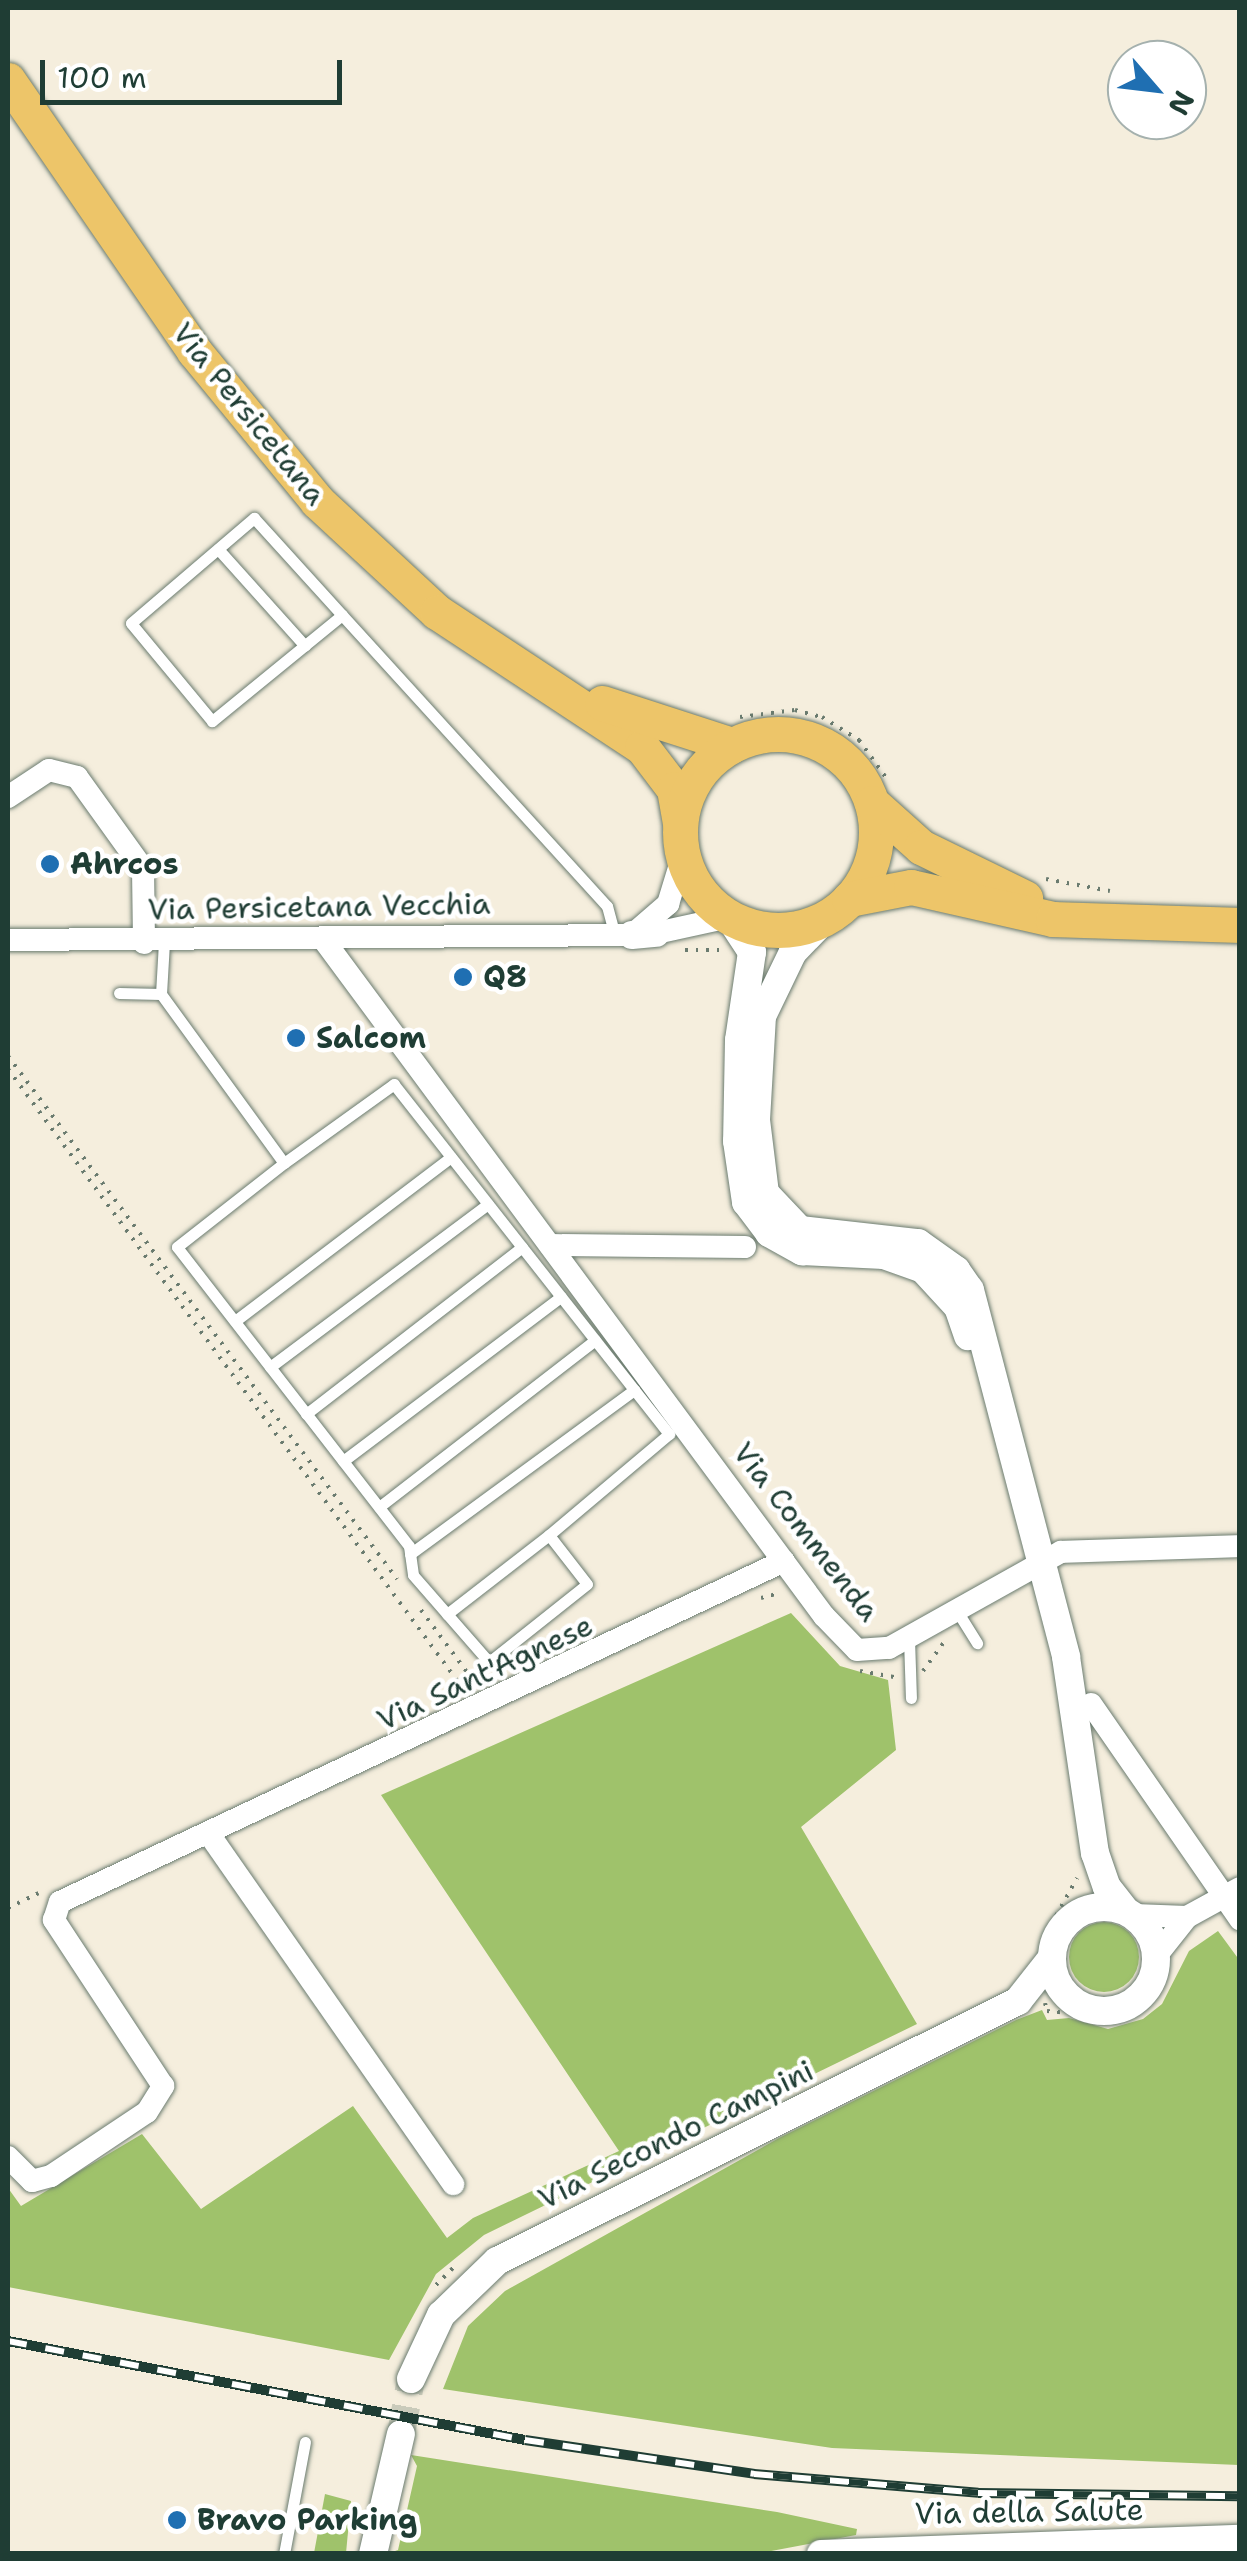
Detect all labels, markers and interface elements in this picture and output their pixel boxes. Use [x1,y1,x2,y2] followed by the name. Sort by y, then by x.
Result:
[45,40,348,102] scale bar
[1107,40,1207,140] north arrow
[57,57,147,98] text: 100 m
[1160,84,1204,122] text: N
[165,316,333,512] street label: Via Persicetana
[70,846,179,882] place label: Ahrcos
[39,853,61,875] marker: Ahrcos
[147,886,491,928] street label: Via Persicetana Vecchia
[483,959,527,995] place label: Q8
[452,966,474,988] marker: Q8
[316,1020,426,1056] place label: Salcom
[285,1027,307,1049] marker: Salcom
[725,1435,887,1629] street label: Via Commenda
[371,1607,599,1739] street label: Via Sant'Agnese
[532,2053,820,2217] street label: Via Secondo Campini
[914,2492,1144,2532] street label: Via della Salute
[197,2502,417,2538] place label: Bravo Parking
[166,2509,188,2531] marker: Bravo Parking

